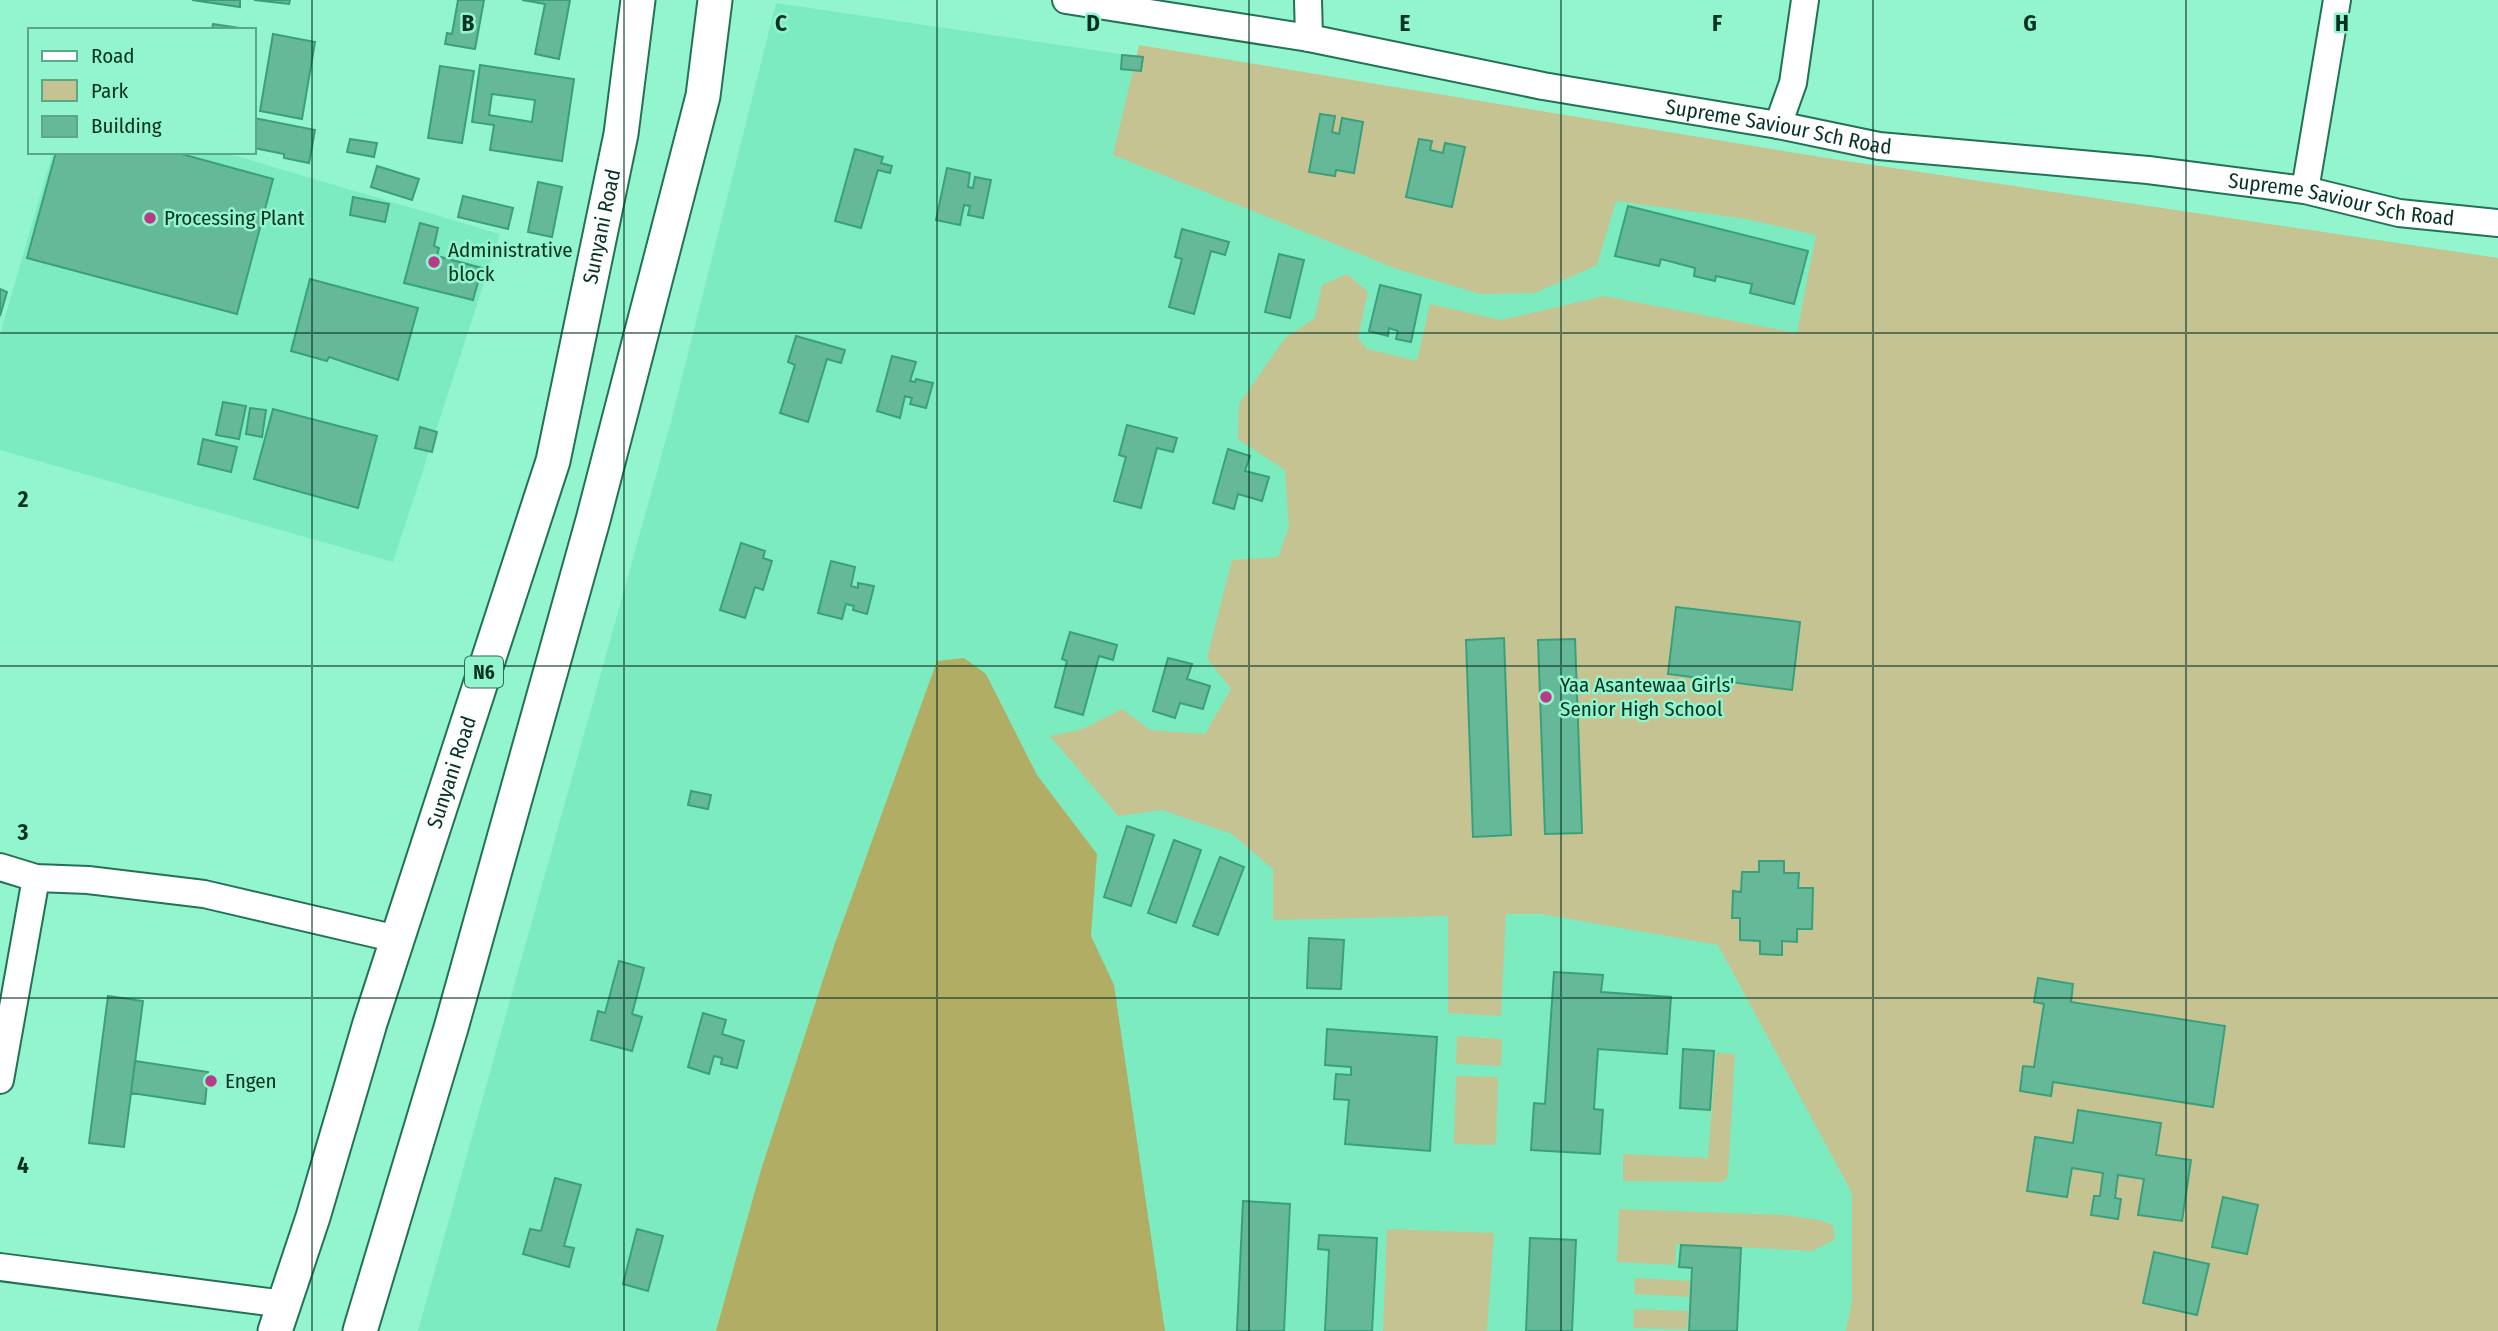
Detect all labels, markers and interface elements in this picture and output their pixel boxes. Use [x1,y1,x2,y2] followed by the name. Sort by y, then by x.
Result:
[462,9,475,37] text: B
[775,9,787,37] text: C
[1086,9,1100,37] text: D
[1400,9,1411,37] text: E
[1712,9,1722,37] text: F
[2023,9,2037,37] text: G
[2335,9,2349,37] text: H
[28,28,256,154] legend
[91,43,135,69] text: Road
[91,78,129,104] text: Park
[1664,94,1893,160] street label: Supreme Saviour Sch Road
[91,113,162,139] text: Building
[577,167,626,286] street label: Sunyani Road
[2227,167,2455,232] street label: Supreme Saviour Sch Road
[164,205,305,231] place label: Processing Plant
[142,210,158,226] marker: Processing Plant
[448,237,573,287] place label: Administrative block
[426,254,442,270] marker: Administrative block
[17,485,29,513] text: 2
[465,656,503,688] road number: N6
[1560,672,1734,722] place label: Yaa Asantewaa Girls' Senior High School
[1538,689,1554,705] marker: Yaa Asantewaa Girls' Senior High School
[421,713,482,832] street label: Sunyani Road
[17,818,29,846] text: 3
[225,1068,277,1094] place label: Engen
[203,1073,219,1089] marker: Engen
[17,1151,29,1179] text: 4

